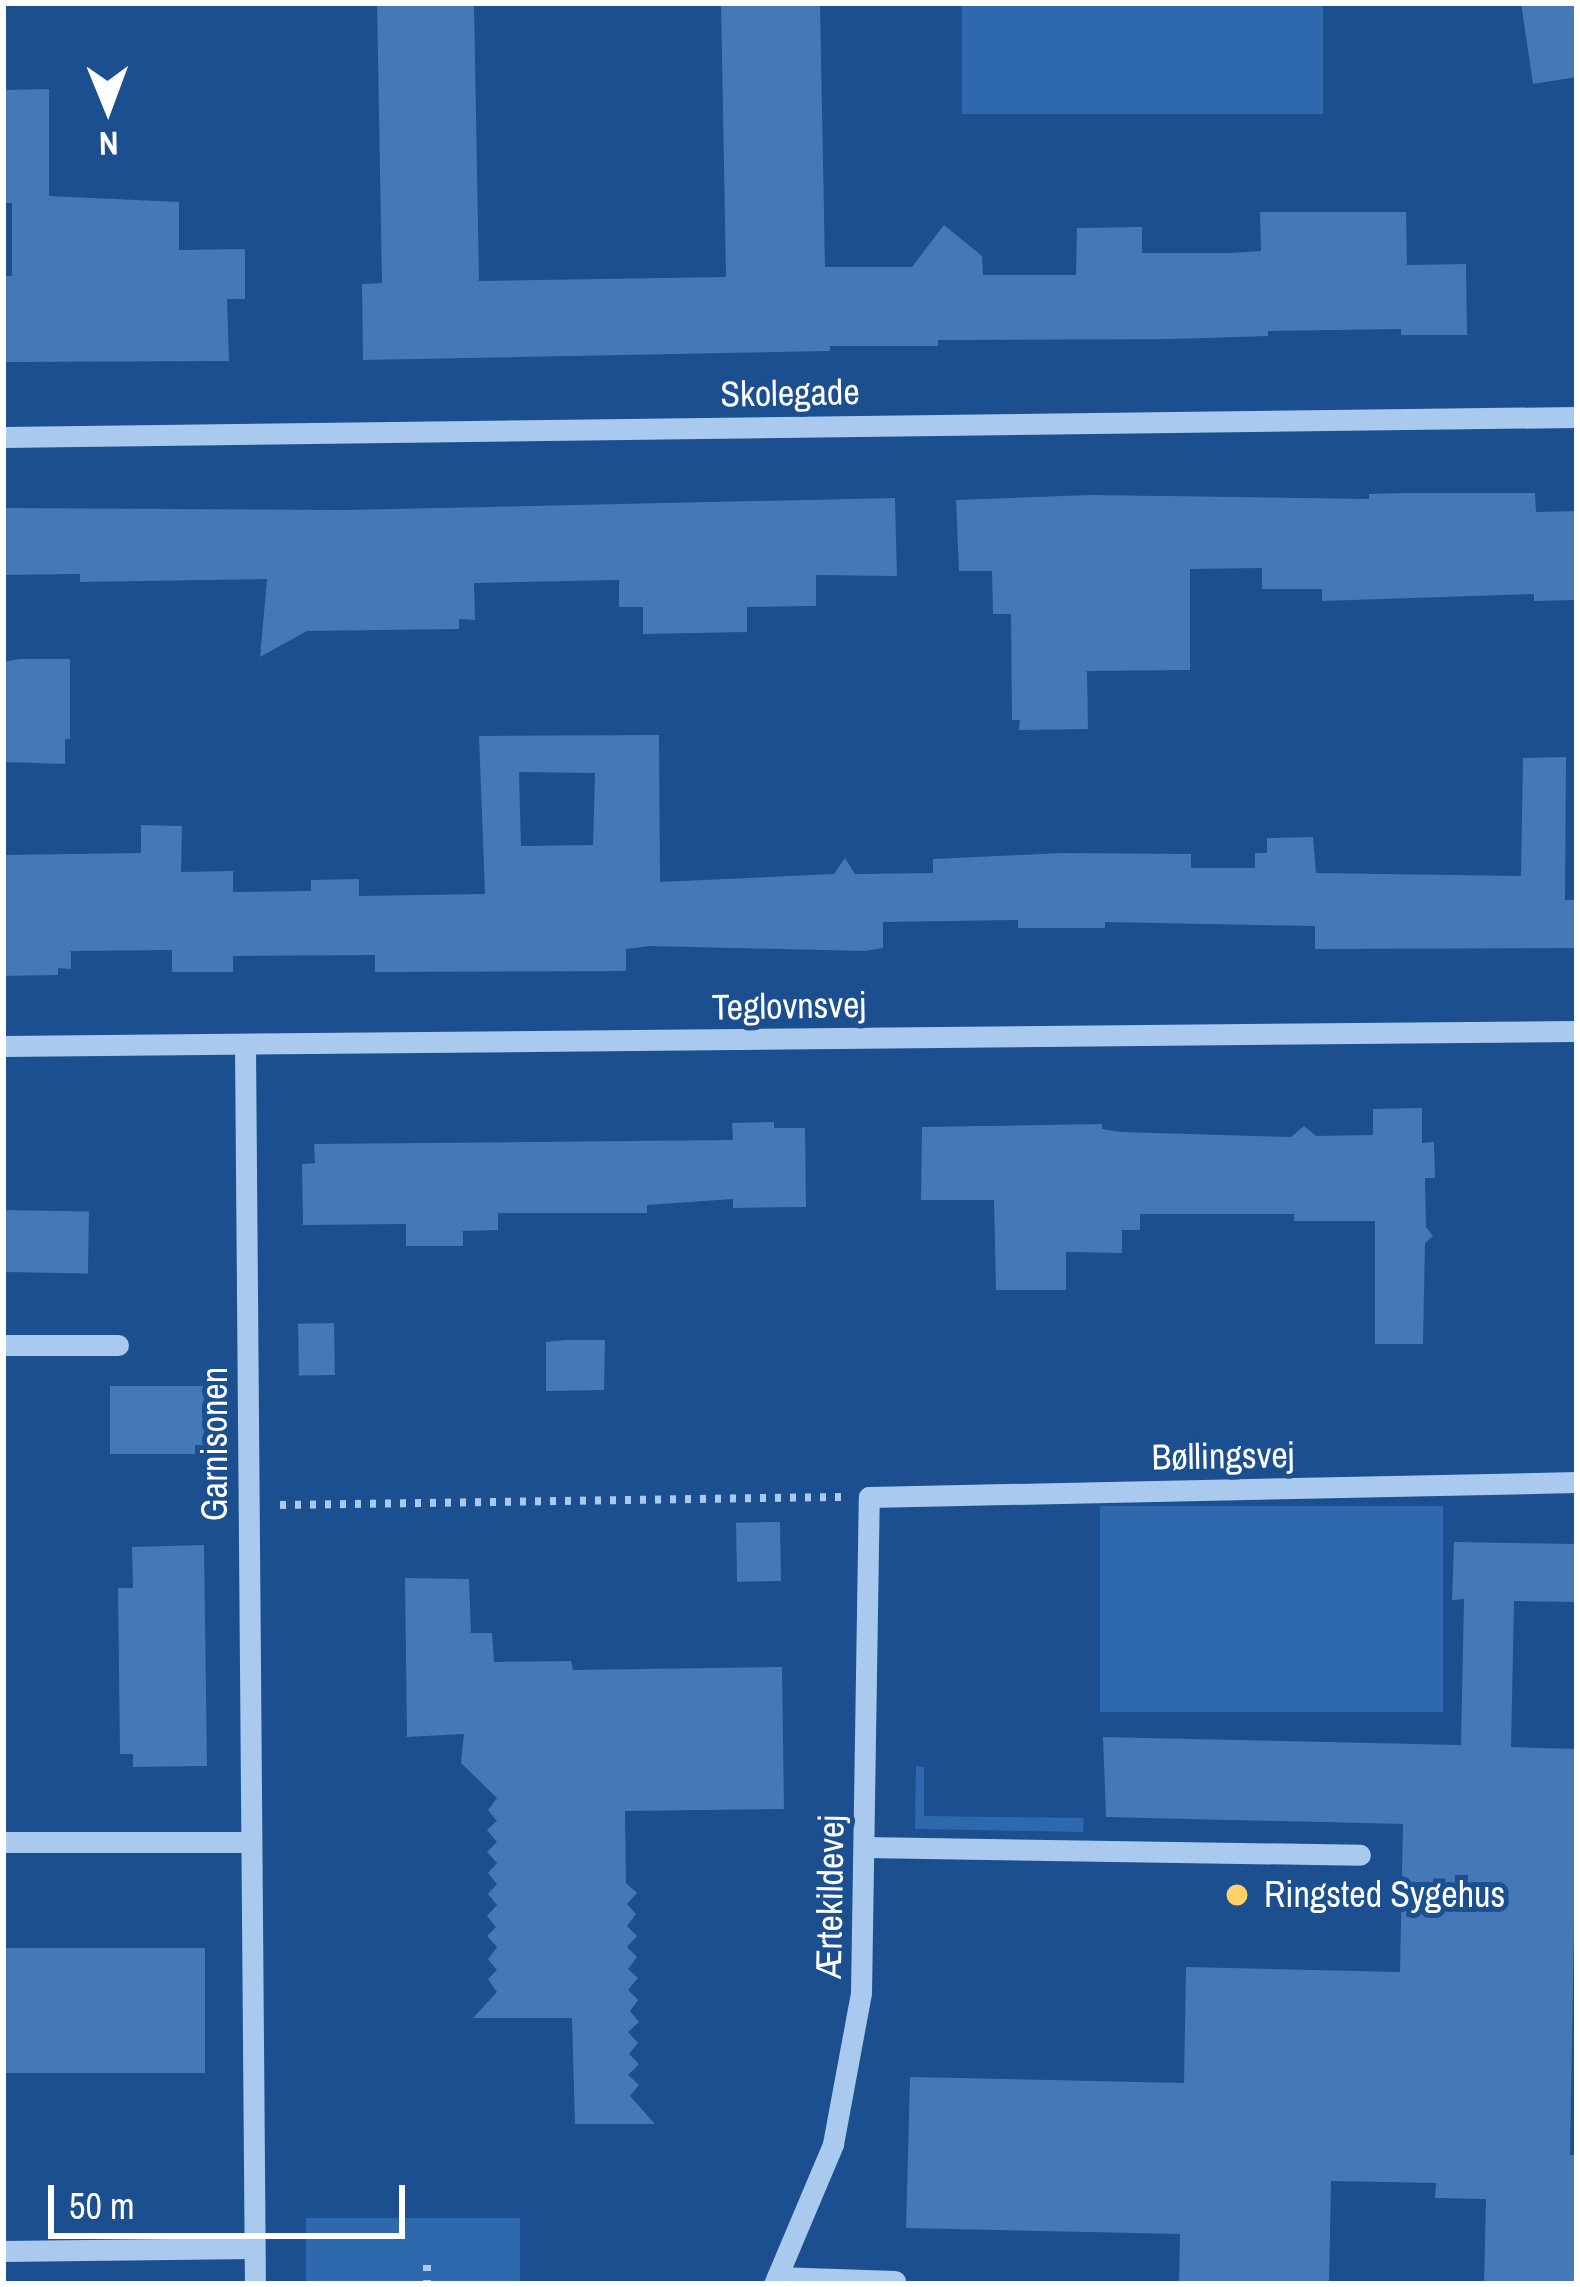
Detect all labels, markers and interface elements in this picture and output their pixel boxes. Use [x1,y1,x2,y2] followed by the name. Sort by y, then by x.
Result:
[48,48,168,168] north arrow
[98,122,119,166] text: N
[720,370,860,416] street label: Skolegade
[712,983,866,1029] street label: Teglovnsvej
[193,1367,237,1521] street label: Garnisonen
[1151,1433,1295,1479] street label: Bøllingsvej
[807,1815,853,1979] street label: Ærtekildevej
[1264,1873,1505,1917] place label: Ringsted Sygehus
[1221,1879,1253,1911] marker: Ringsted Sygehus
[54,2161,411,2235] scale bar
[69,2182,135,2230] text: 50 m

